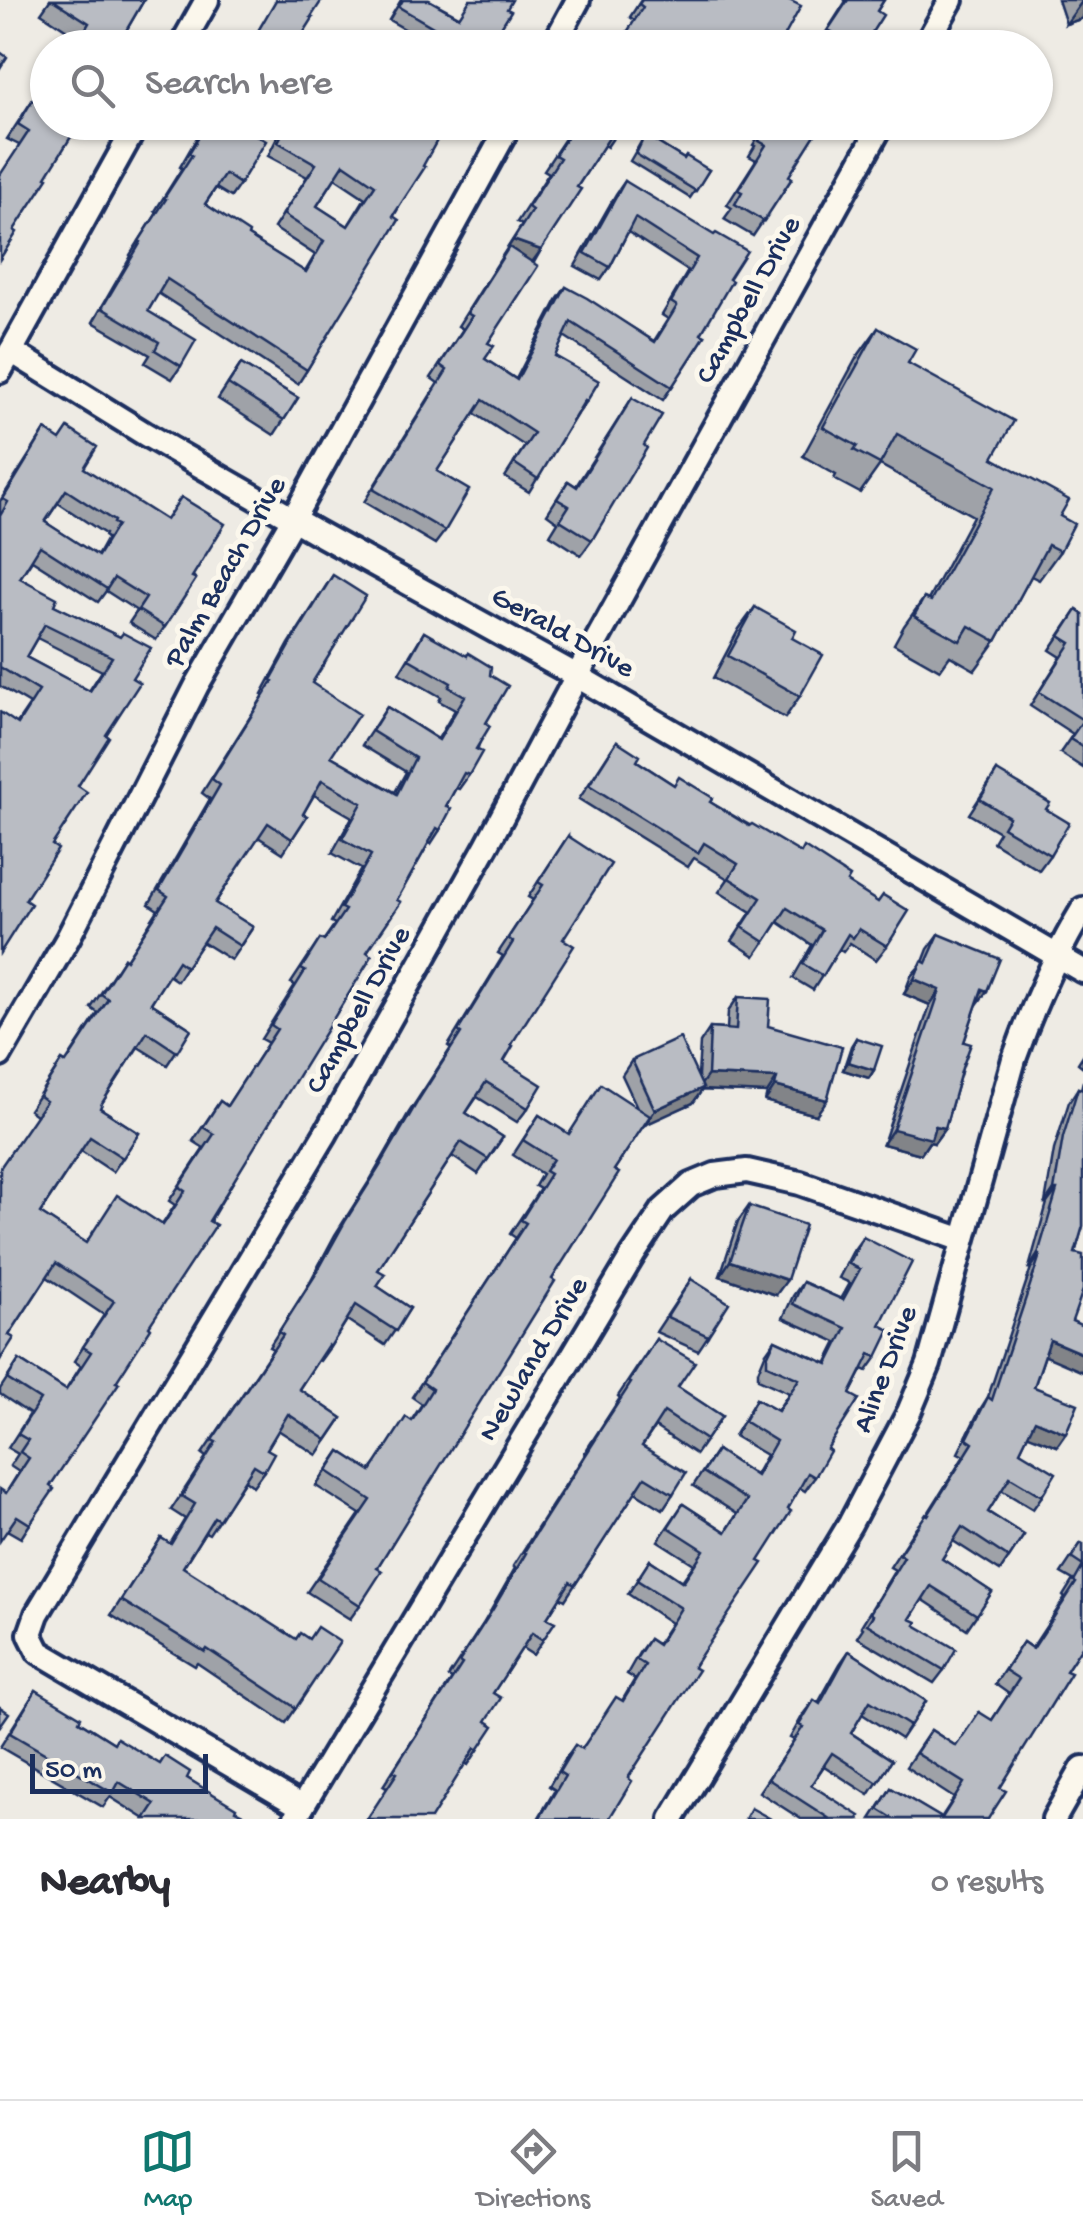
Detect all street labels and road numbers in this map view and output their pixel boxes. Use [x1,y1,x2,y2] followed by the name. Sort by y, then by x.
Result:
[690,211,811,391] street label: Campbell Drive
[158,471,296,675] street label: Palm Beach Drive
[484,580,640,688] street label: Gerald Drive
[300,921,421,1101] street label: Campbell Drive
[472,1271,598,1449] street label: Newland Drive
[847,1301,927,1438] street label: Aline Drive

